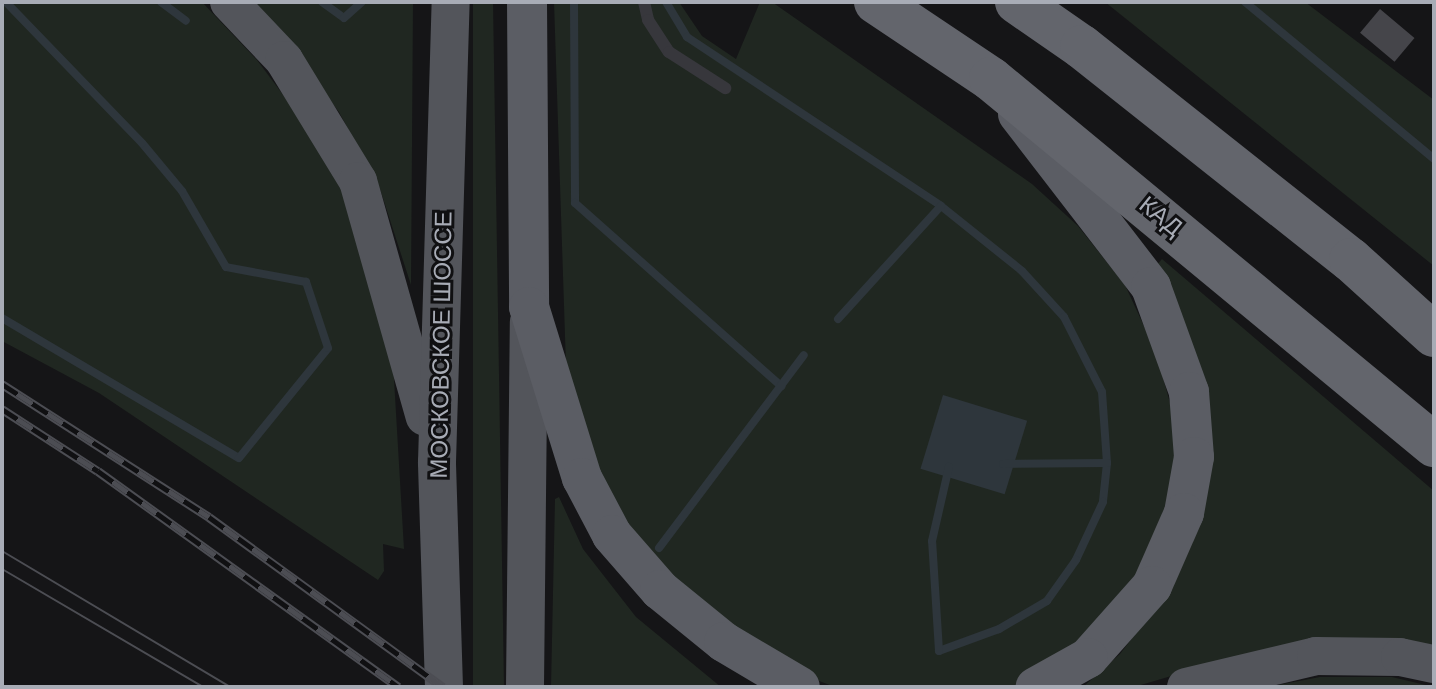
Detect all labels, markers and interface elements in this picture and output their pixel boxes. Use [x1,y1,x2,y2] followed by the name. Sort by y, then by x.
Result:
[1134,190,1188,242] street label: КАД
[424,211,458,479] street label: МОСКОВСКОЕ ШОССЕ

